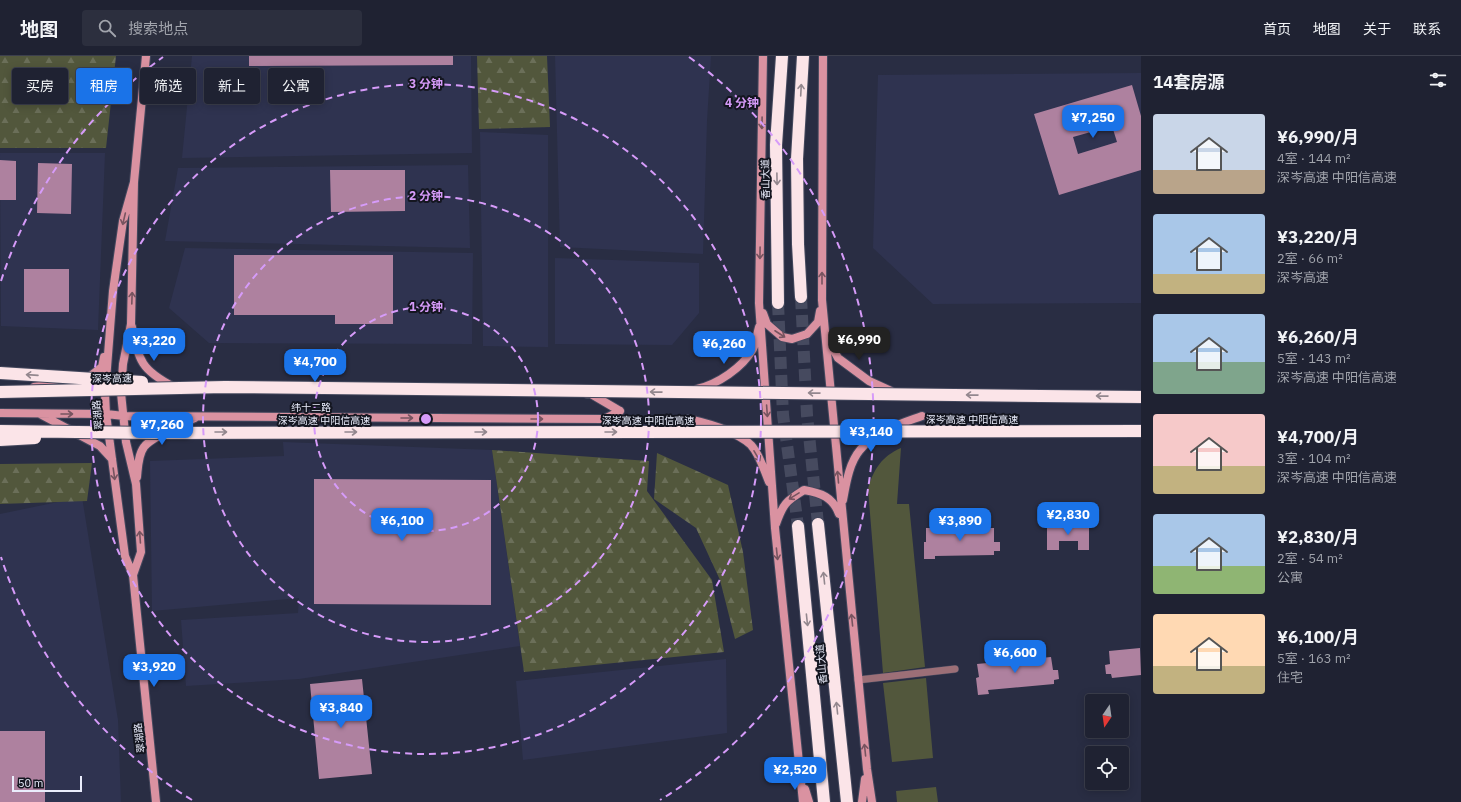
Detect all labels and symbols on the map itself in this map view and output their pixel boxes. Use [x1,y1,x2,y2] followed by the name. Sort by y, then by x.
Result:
[409,76,443,91] text: 3 分钟
[797,84,804,97] one-way arrow
[725,95,759,110] text: 4 分钟
[1060,105,1126,139] pin: ¥7,250
[758,116,766,129] one-way arrow
[759,159,772,199] street label: 香山大道
[773,172,781,185] one-way arrow
[409,188,443,203] text: 2 分钟
[119,212,127,225] one-way arrow
[756,246,764,259] one-way arrow
[818,272,826,285] one-way arrow
[128,292,136,305] one-way arrow
[409,299,443,314] text: 1 分钟
[826,327,892,361] pin: ¥6,990
[121,328,187,362] pin: ¥3,220
[774,330,785,338] one-way arrow
[691,331,757,365] pin: ¥6,260
[282,349,348,383] pin: ¥4,700
[26,371,39,379] one-way arrow
[92,372,132,385] street label: 深岑高速
[650,388,663,396] one-way arrow
[808,389,821,397] one-way arrow
[966,391,979,399] one-way arrow
[1096,392,1109,400] one-way arrow
[90,399,105,430] street label: 翠湖路
[291,401,331,414] street label: 纬十二路
[763,404,770,417] one-way arrow
[60,410,73,418] one-way arrow
[129,412,195,446] pin: ¥7,260
[419,412,433,426] centre of rings
[926,413,1018,426] street label: 深岑高速 中阳信高速
[278,414,370,427] street label: 深岑高速 中阳信高速
[400,414,413,422] one-way arrow
[602,414,694,427] street label: 深岑高速 中阳信高速
[530,415,543,423] one-way arrow
[838,419,904,453] pin: ¥3,140
[214,428,227,436] one-way arrow
[344,428,357,436] one-way arrow
[474,428,487,436] one-way arrow
[604,428,617,436] one-way arrow
[754,450,762,462] one-way arrow
[110,467,118,480] one-way arrow
[834,471,842,484] one-way arrow
[788,492,799,500] one-way arrow
[1035,502,1101,536] pin: ¥2,830
[369,508,435,542] pin: ¥6,100
[927,508,993,542] pin: ¥3,890
[136,531,143,544] one-way arrow
[773,547,781,560] one-way arrow
[820,572,827,585] one-way arrow
[803,613,810,626] one-way arrow
[848,614,856,627] one-way arrow
[982,640,1048,674] pin: ¥6,600
[813,643,830,685] street label: 香山大道
[121,654,187,688] pin: ¥3,920
[1085,694,1129,738] north arrow
[308,695,374,729] pin: ¥3,840
[834,701,841,714] one-way arrow
[131,722,148,754] street label: 翠湖路
[861,744,868,757] one-way arrow
[762,757,828,791] pin: ¥2,520
[12,774,82,793] scale bar

